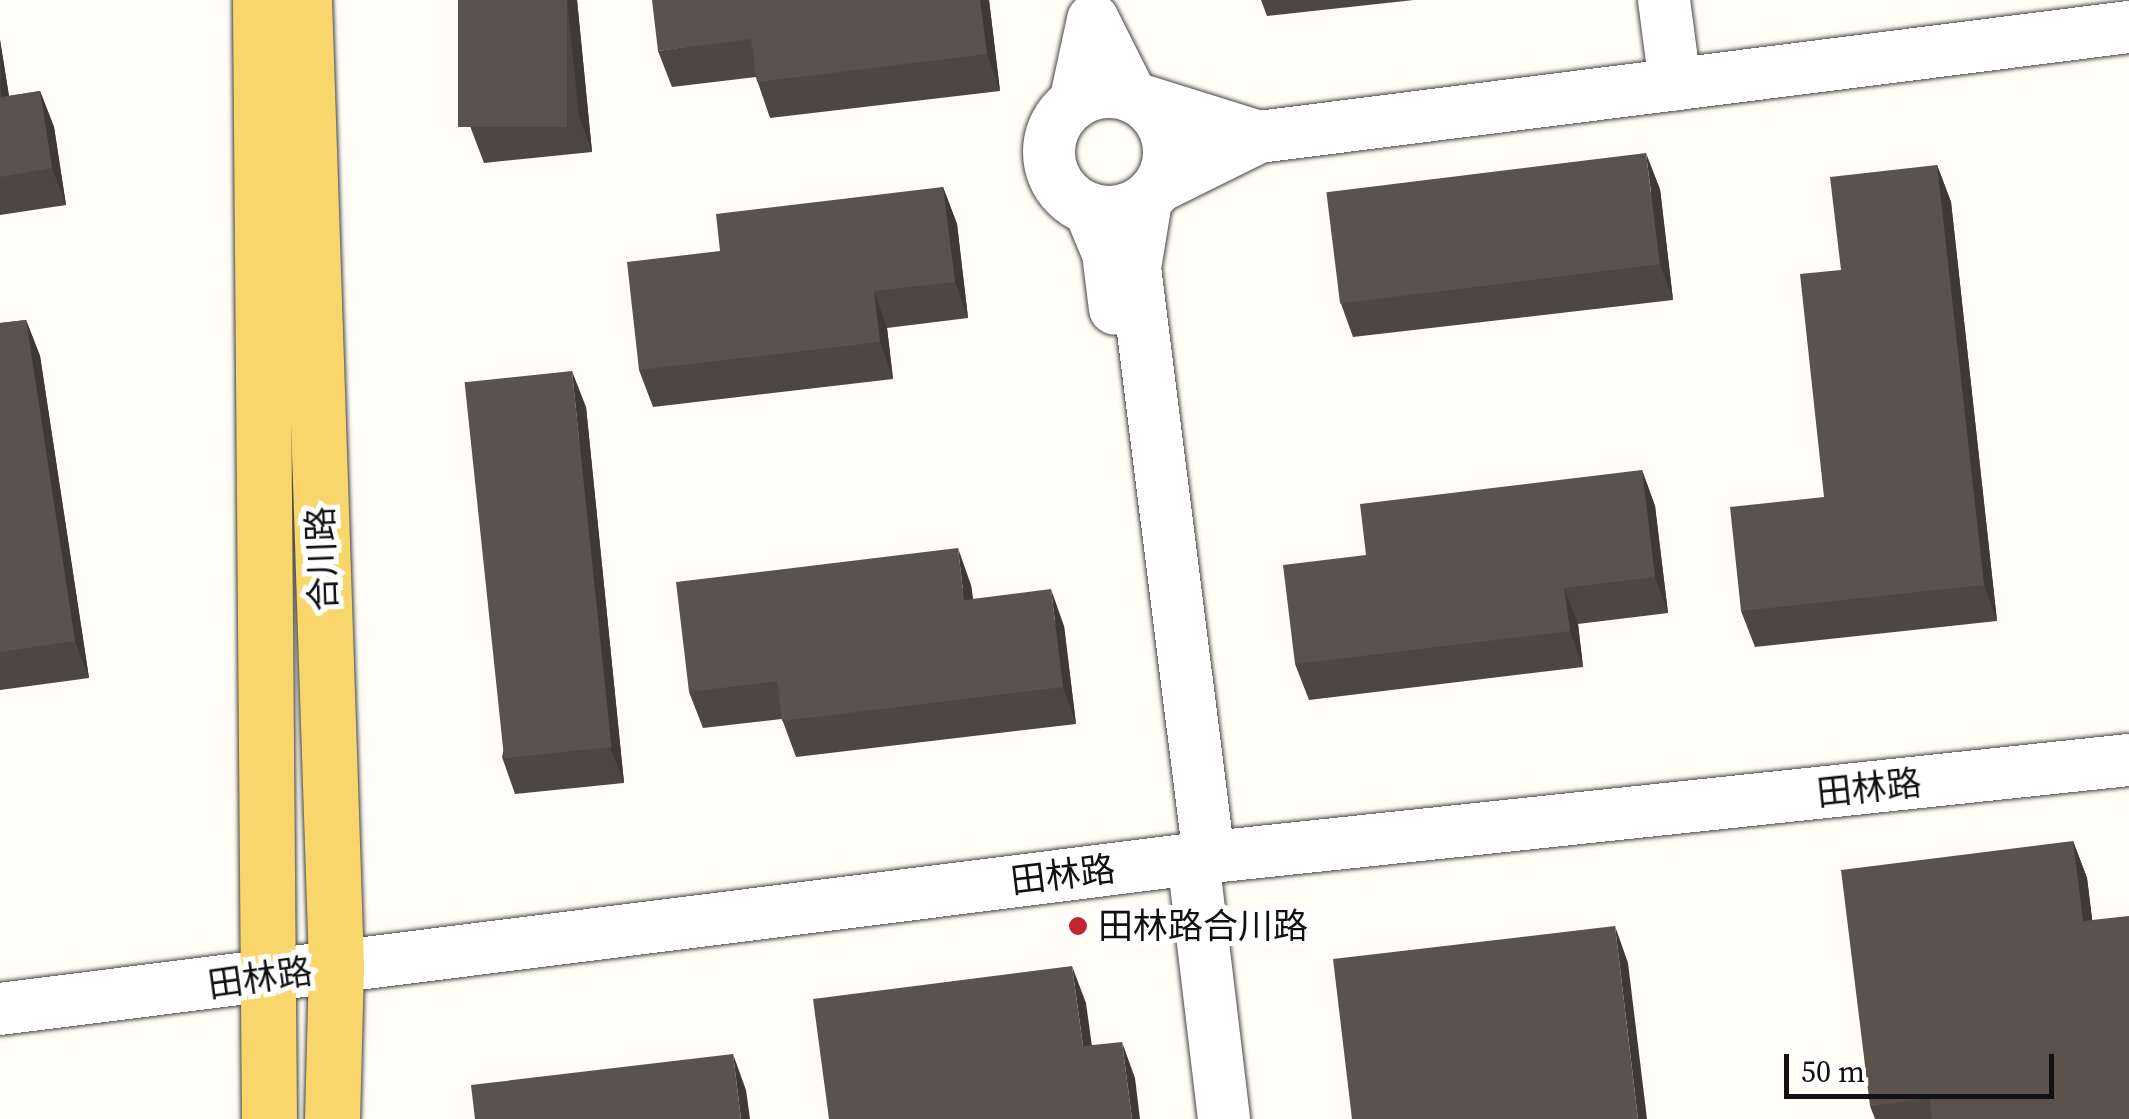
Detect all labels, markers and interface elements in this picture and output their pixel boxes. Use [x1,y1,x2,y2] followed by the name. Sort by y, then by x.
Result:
[299,506,345,612] street label: 合川路
[1815,762,1923,814] street label: 田林路
[1008,848,1118,902] street label: 田林路
[1098,905,1308,947] place label: 田林路合川路
[1067,915,1089,937] marker: 田林路合川路
[205,950,315,1006] street label: 田林路
[1789,1034,2059,1096] scale bar
[1801,1051,1865,1092] text: 50 m

